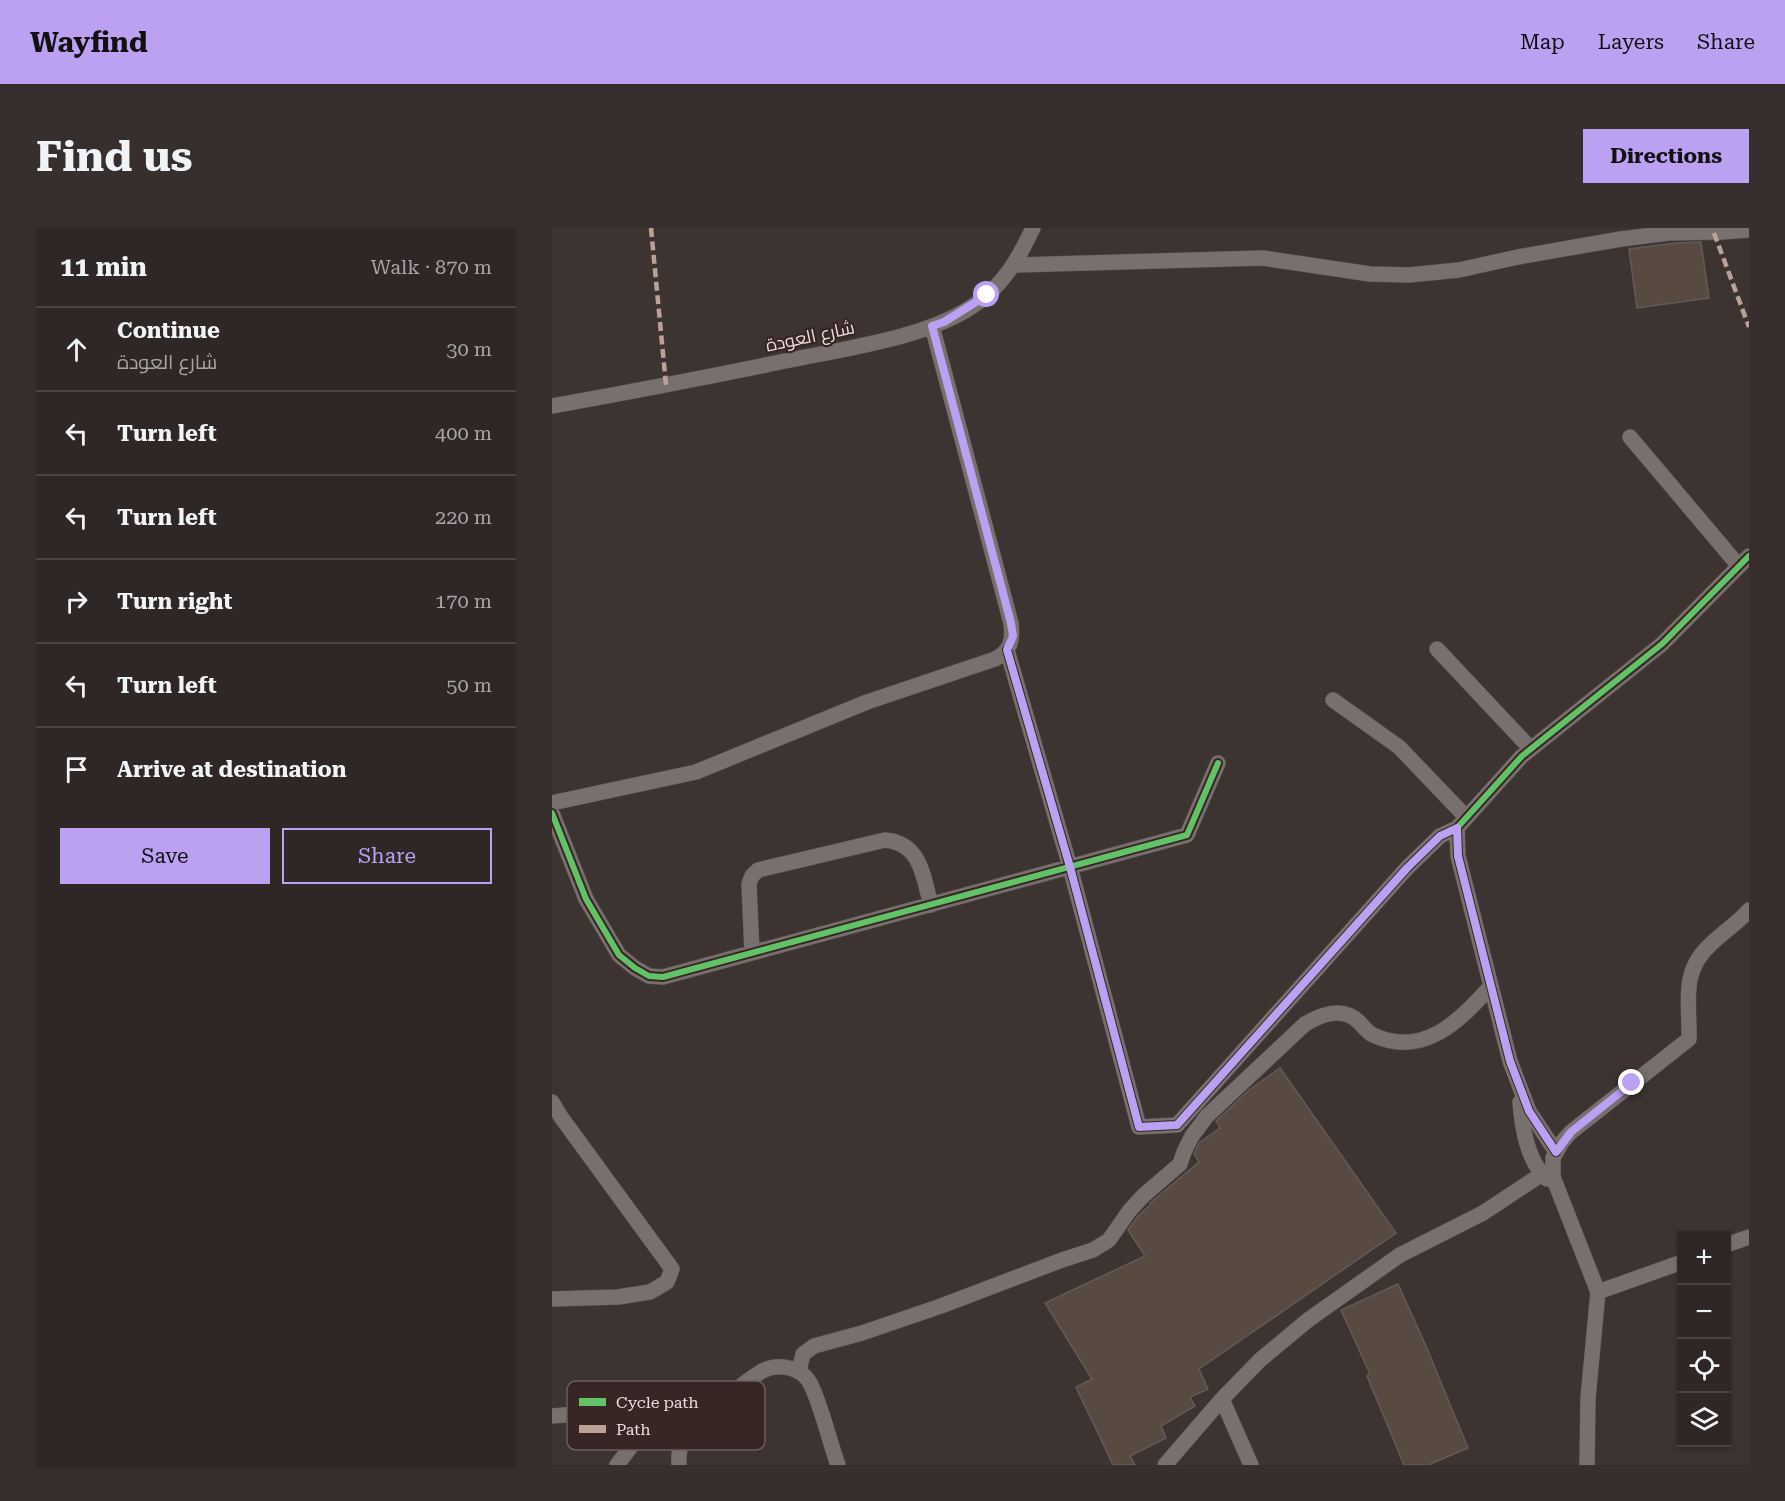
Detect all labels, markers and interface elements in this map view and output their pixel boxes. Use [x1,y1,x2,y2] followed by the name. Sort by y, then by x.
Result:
[30,26,148,59] text: Wayfind
[1520,30,1565,54] text: Map
[1598,30,1664,54] text: Layers
[1697,30,1755,54] text: Share
[1583,129,1749,183] button: Directions
[36,132,193,181] text: Find us
[60,252,147,282] text: 11 min
[371,255,492,279] text: Walk · 870 m
[973,281,999,307] route start
[764,316,857,358] street label: شارع العودة
[117,318,220,343] text: Continue
[60,333,93,366] icon: ahead
[446,337,492,361] text: 30 m
[117,350,217,374] text: شارع العودة
[60,417,93,450] icon: left
[117,421,217,446] text: Turn left
[435,421,492,445] text: 400 m
[60,501,93,534] icon: left
[117,505,217,530] text: Turn left
[435,505,492,529] text: 220 m
[60,585,93,618] icon: right
[117,589,232,614] text: Turn right
[435,589,492,613] text: 170 m
[60,669,93,702] icon: left
[117,673,217,698] text: Turn left
[446,673,492,697] text: 50 m
[60,753,93,786] icon: arrive
[117,757,346,782] text: Arrive at destination
[60,828,270,884] button: Save
[282,828,492,884] button: Share
[1618,1069,1644,1095] route end
[1677,1231,1731,1447] map controls
[1677,1231,1731,1285] button: +
[1677,1285,1731,1339] button: −
[1677,1339,1731,1393] button: locate
[567,1381,765,1450] legend
[616,1393,699,1412] text: Cycle path
[1677,1393,1731,1447] button: layers
[616,1420,651,1439] text: Path

